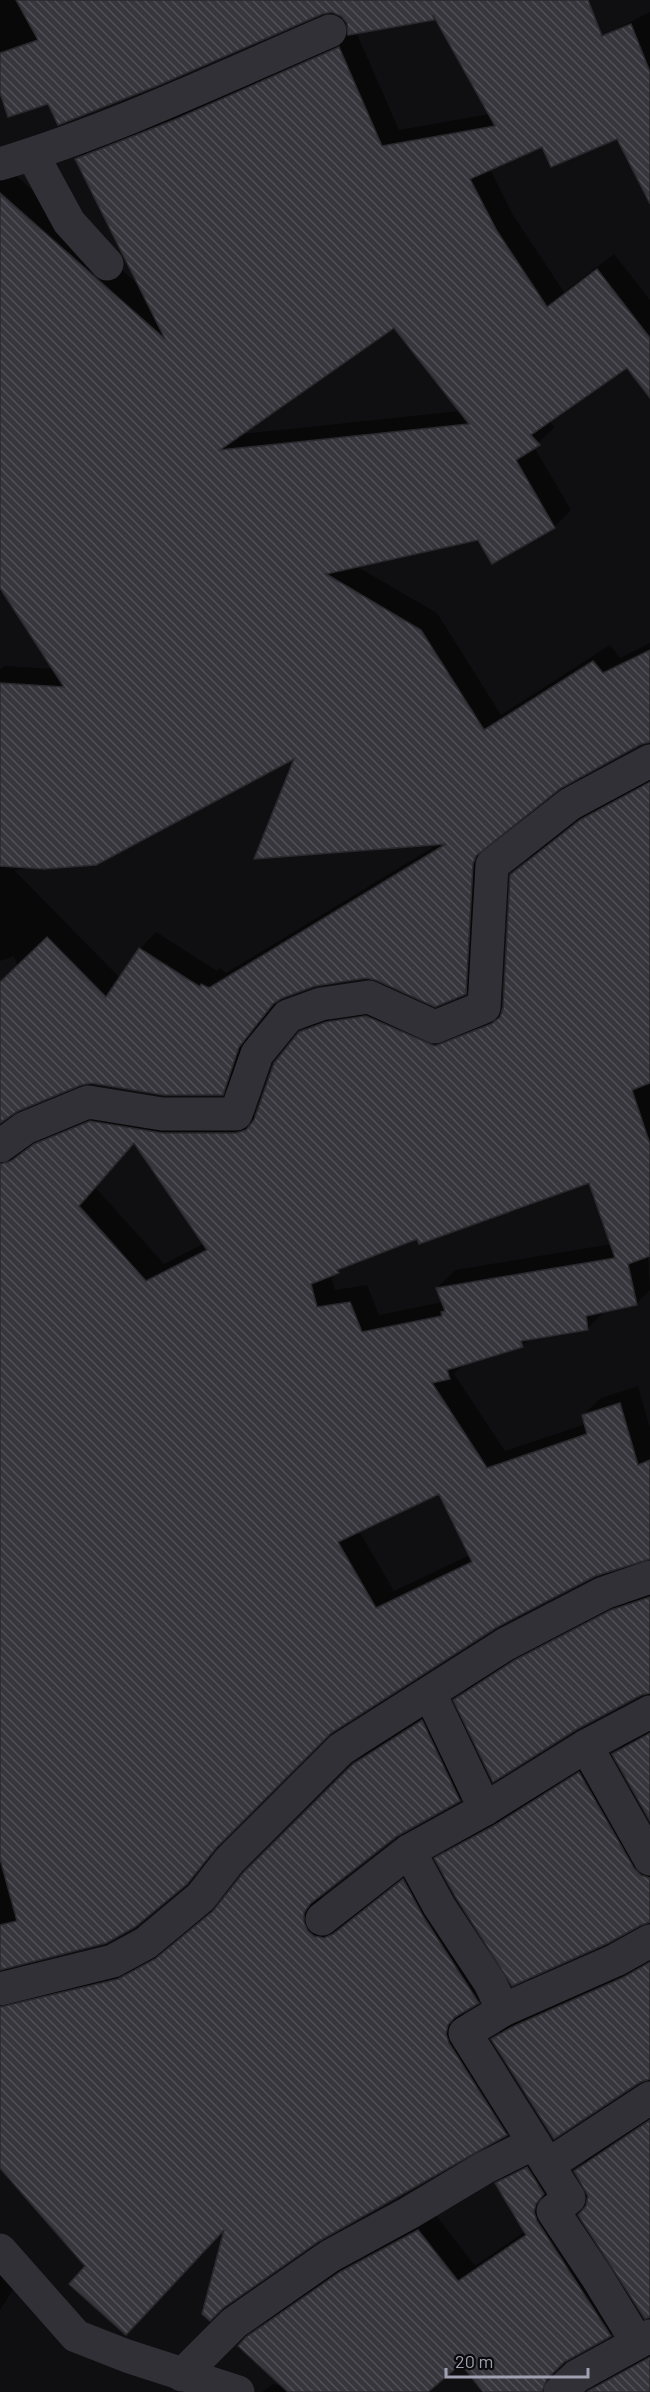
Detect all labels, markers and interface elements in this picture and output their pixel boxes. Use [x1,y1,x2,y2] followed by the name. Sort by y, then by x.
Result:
[446,2341,588,2379] scale bar
[455,2350,493,2372] text: 20 m

